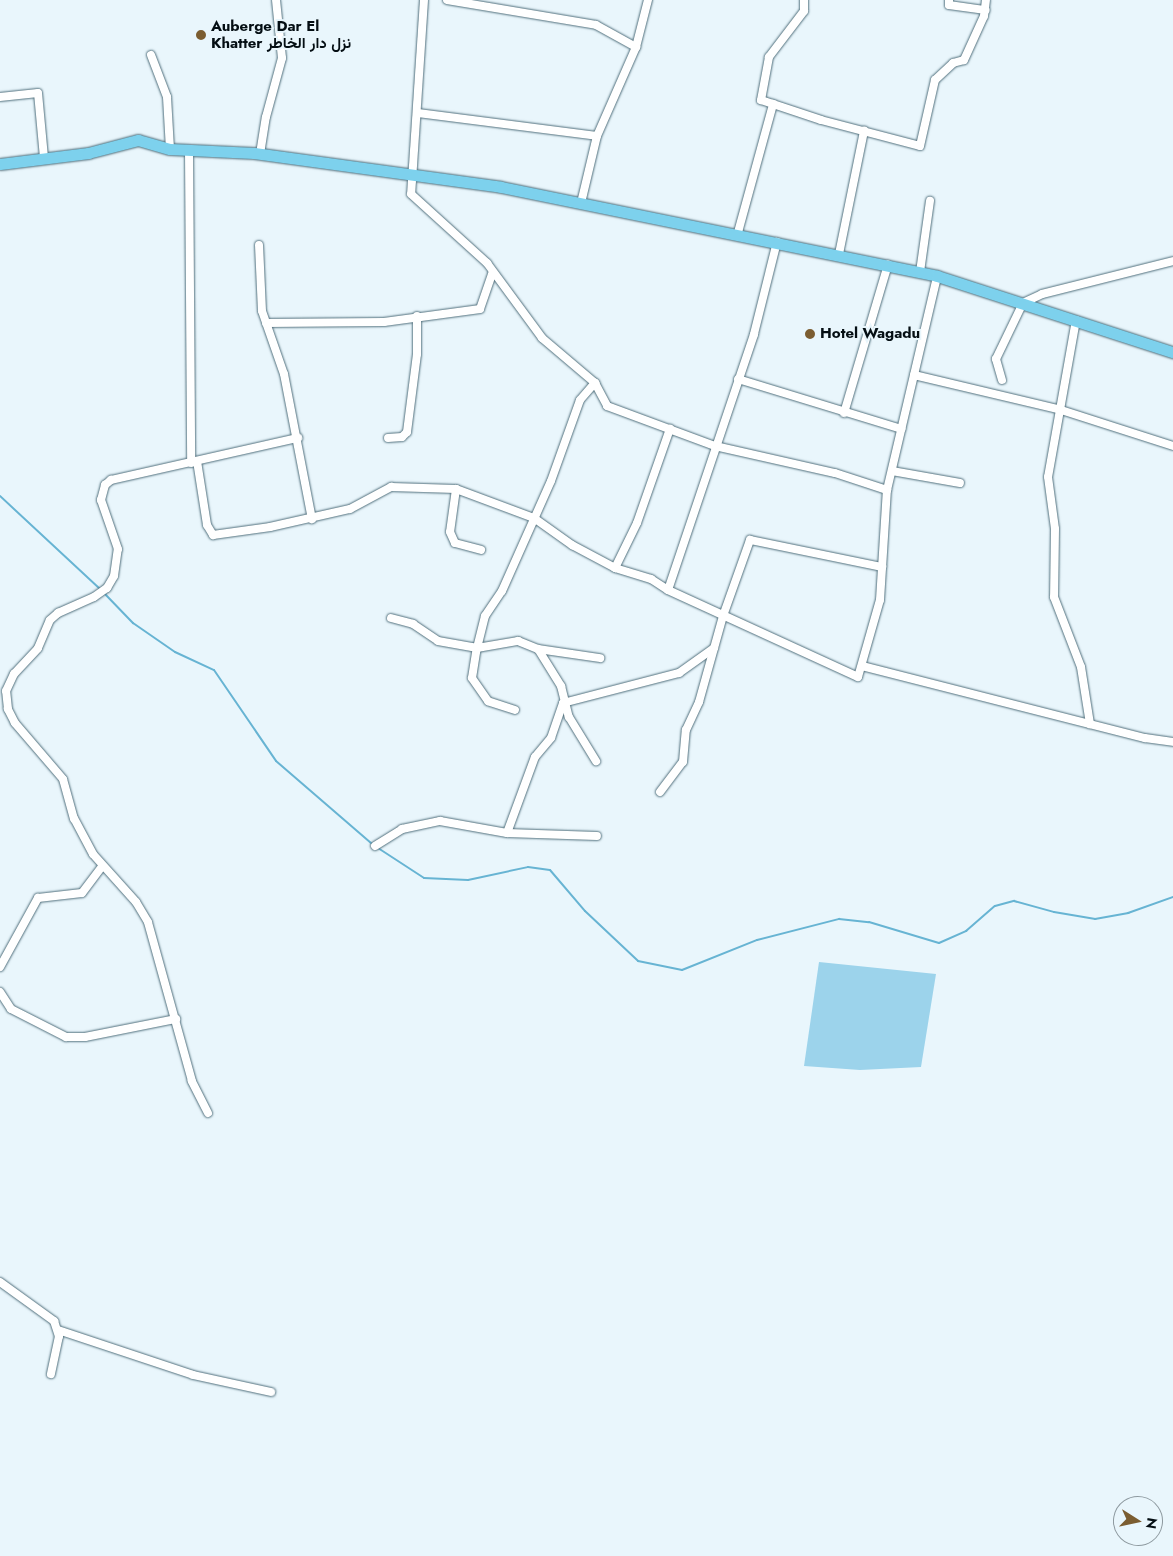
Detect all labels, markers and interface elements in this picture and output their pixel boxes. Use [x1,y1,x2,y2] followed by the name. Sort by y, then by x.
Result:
[211,17,351,52] place label: Auberge Dar El Khatter نزل دار الخاطر
[195,29,207,41] marker: Auberge Dar El Khatter نزل دار الخاطر
[820,325,920,343] place label: Hotel Wagadu
[804,328,816,340] marker: Hotel Wagadu
[1113,1496,1163,1546] north arrow
[1141,1516,1163,1531] text: N

